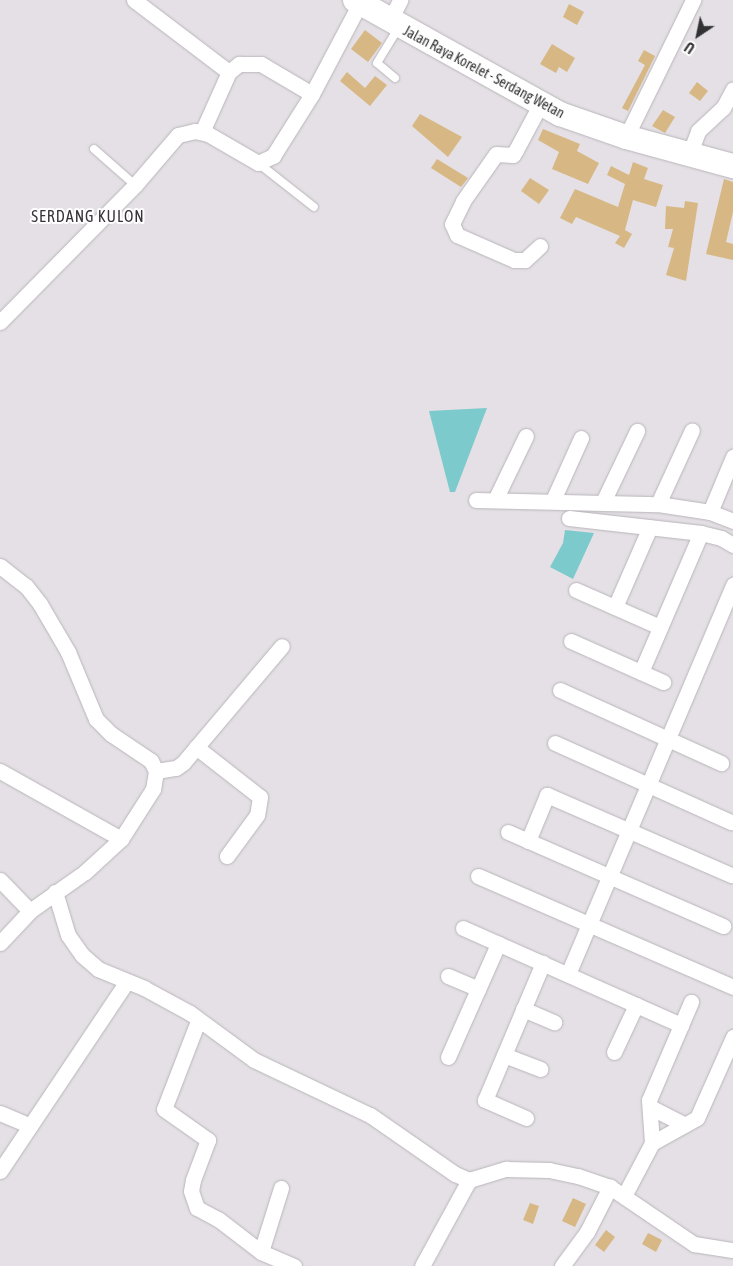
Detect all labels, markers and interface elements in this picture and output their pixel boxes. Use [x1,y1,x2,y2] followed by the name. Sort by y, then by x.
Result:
[673,10,723,60] north arrow
[401,22,567,122] street label: Jalan Raya Korelet - Serdang Wetan
[682,38,698,56] text: U
[30,206,146,226] district label: SERDANG KULON

